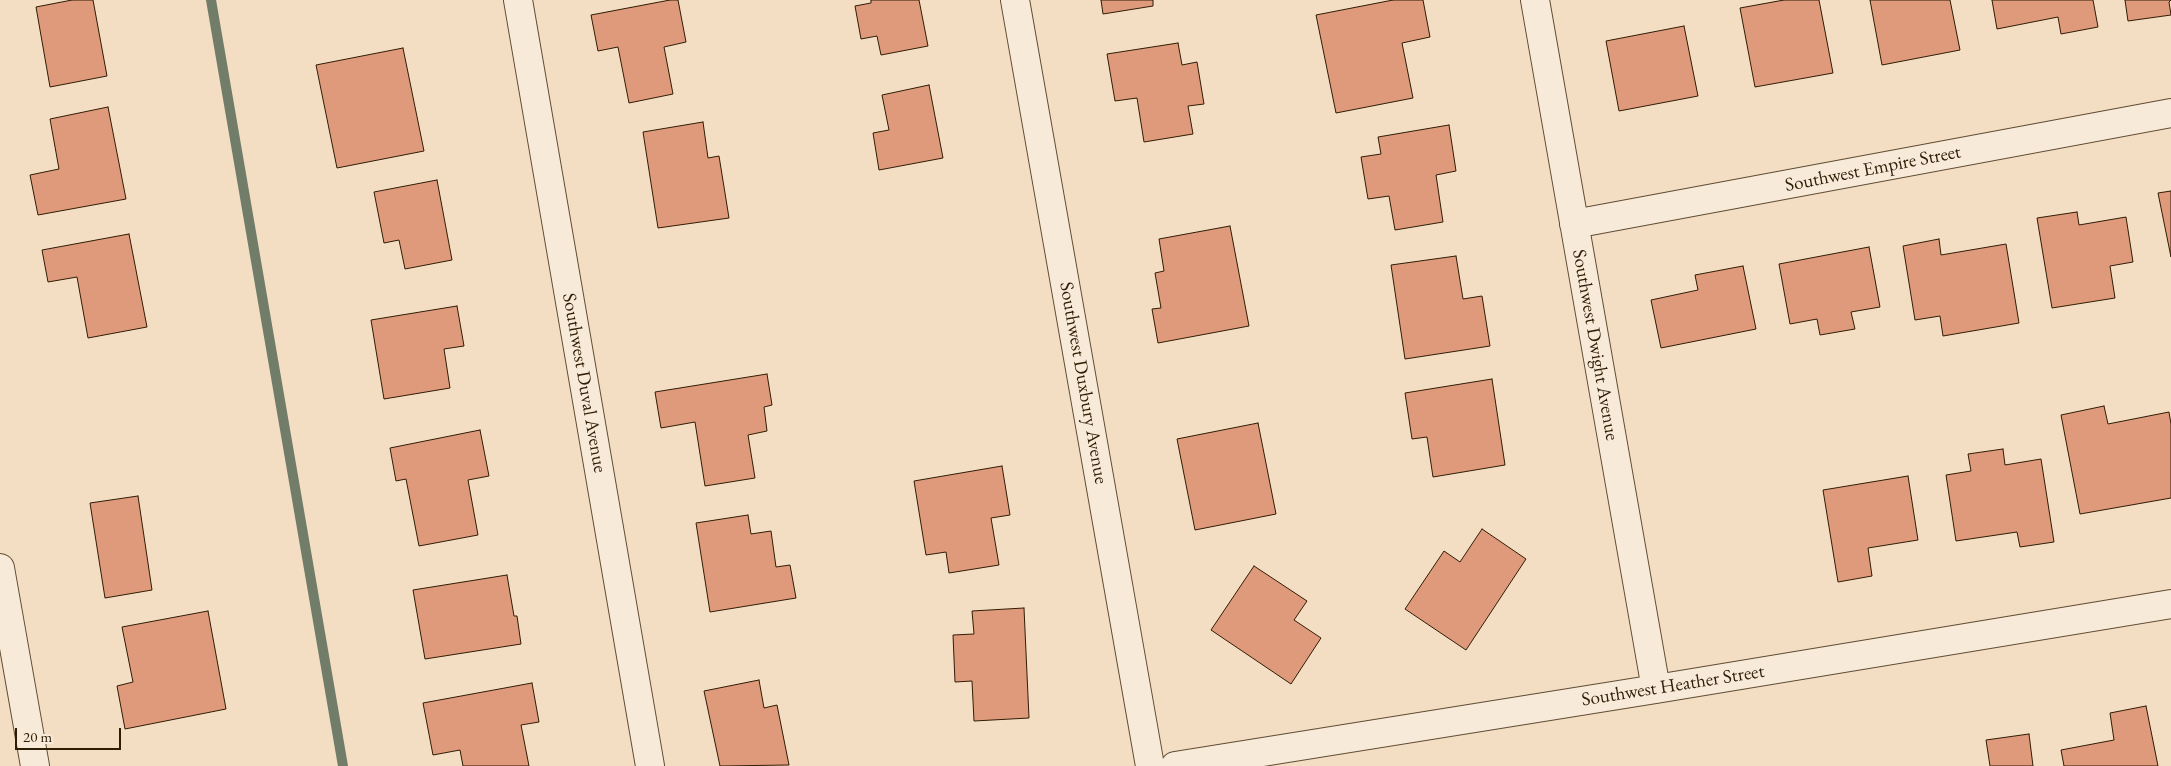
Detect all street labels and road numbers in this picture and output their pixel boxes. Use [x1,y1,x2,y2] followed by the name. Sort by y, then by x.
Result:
[1783,141,1963,197] street label: Southwest Empire Street
[1567,248,1623,442] street label: Southwest Dwight Avenue
[1054,280,1112,486] street label: Southwest Duxbury Avenue
[557,291,611,475] street label: Southwest Duval Avenue
[1580,660,1766,712] street label: Southwest Heather Street

